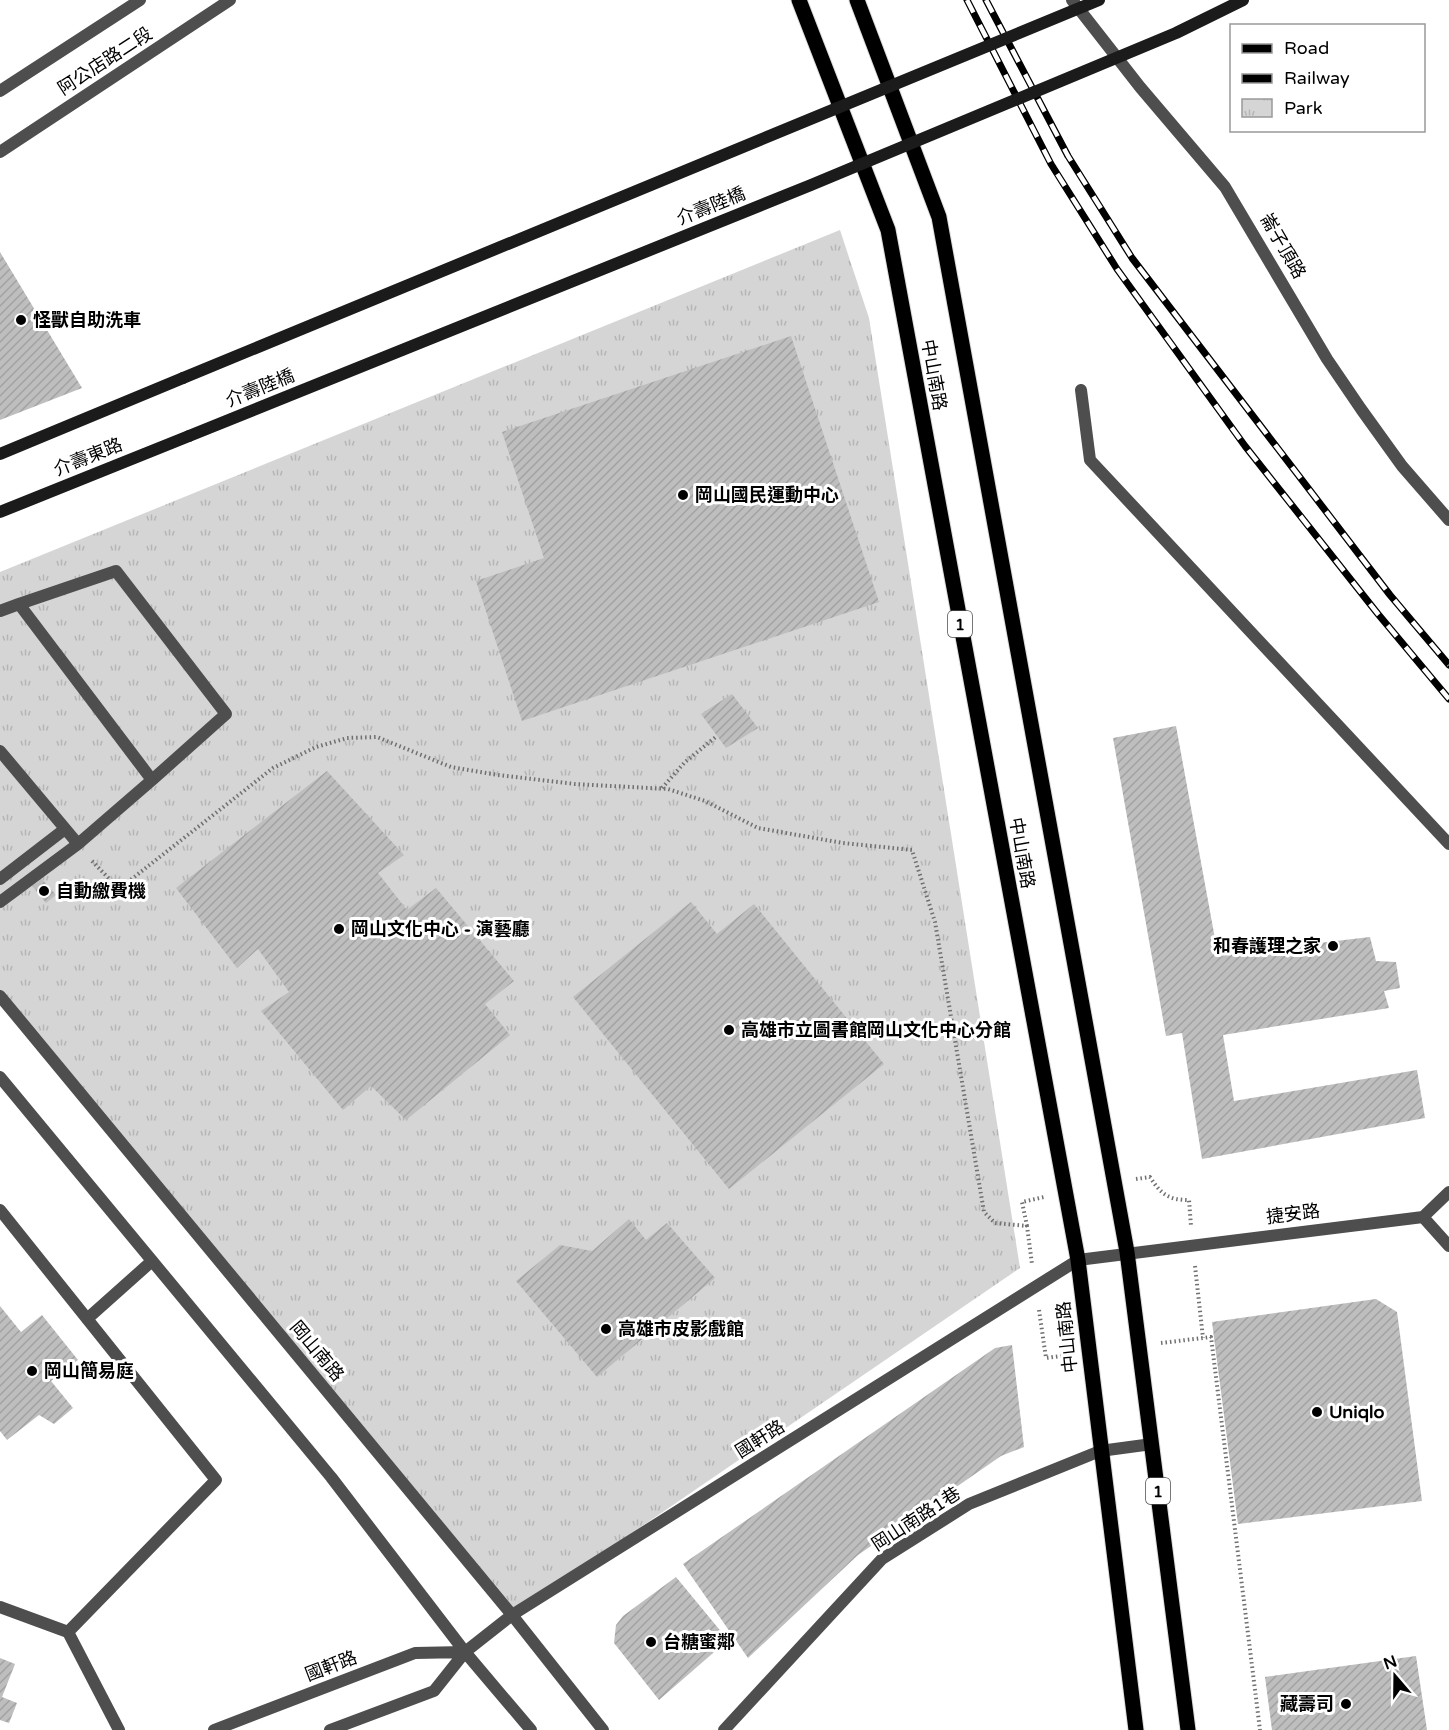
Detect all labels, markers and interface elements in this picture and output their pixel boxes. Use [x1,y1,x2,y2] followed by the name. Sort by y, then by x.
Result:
[54,22,156,100] street label: 阿公店路二段
[1230,24,1425,132] legend
[1284,37,1329,59] text: Road
[1284,67,1350,89] text: Railway
[1284,97,1323,119] text: Park
[674,182,748,230] street label: 介壽陸橋
[1255,209,1311,283] street label: 崙子頂路
[33,309,141,331] place label: 怪獸自助洗車
[14,313,28,327] marker: 怪獸自助洗車
[917,338,951,412] street label: 中山南路
[223,364,297,412] street label: 介壽陸橋
[51,433,125,481] street label: 介壽東路
[695,484,839,506] place label: 岡山國民運動中心
[676,488,690,502] marker: 岡山國民運動中心
[948,611,972,637] road number: 1
[1005,816,1039,890] street label: 中山南路
[56,880,146,902] place label: 自動繳費機
[37,884,51,898] marker: 自動繳費機
[351,918,530,940] place label: 岡山文化中心 - 演藝廳
[332,922,346,936] marker: 岡山文化中心 - 演藝廳
[1213,935,1321,957] place label: 和春護理之家
[1326,939,1340,953] marker: 和春護理之家
[741,1019,1011,1041] place label: 高雄市立圖書館岡山文化中心分館
[722,1023,736,1037] marker: 高雄市立圖書館岡山文化中心分館
[1265,1200,1321,1228] street label: 捷安路
[1052,1300,1082,1374] street label: 中山南路
[285,1316,349,1386] street label: 岡山南路
[618,1318,744,1340] place label: 高雄市皮影戲館
[599,1322,613,1336] marker: 高雄市皮影戲館
[44,1360,134,1382] place label: 岡山簡易庭
[25,1364,39,1378] marker: 岡山簡易庭
[1329,1401,1385,1423] place label: Uniqlo
[1310,1405,1324,1419] marker: Uniqlo
[731,1415,789,1463] street label: 國軒路
[1146,1478,1170,1504] road number: 1
[868,1482,964,1556] street label: 岡山南路1巷
[663,1631,735,1653] place label: 台糖蜜鄰
[644,1635,658,1649] marker: 台糖蜜鄰
[302,1646,360,1686] street label: 國軒路
[1365,1646,1425,1706] north arrow
[1381,1651,1400,1674] text: N
[1280,1693,1334,1715] place label: 藏壽司
[1339,1697,1353,1711] marker: 藏壽司

